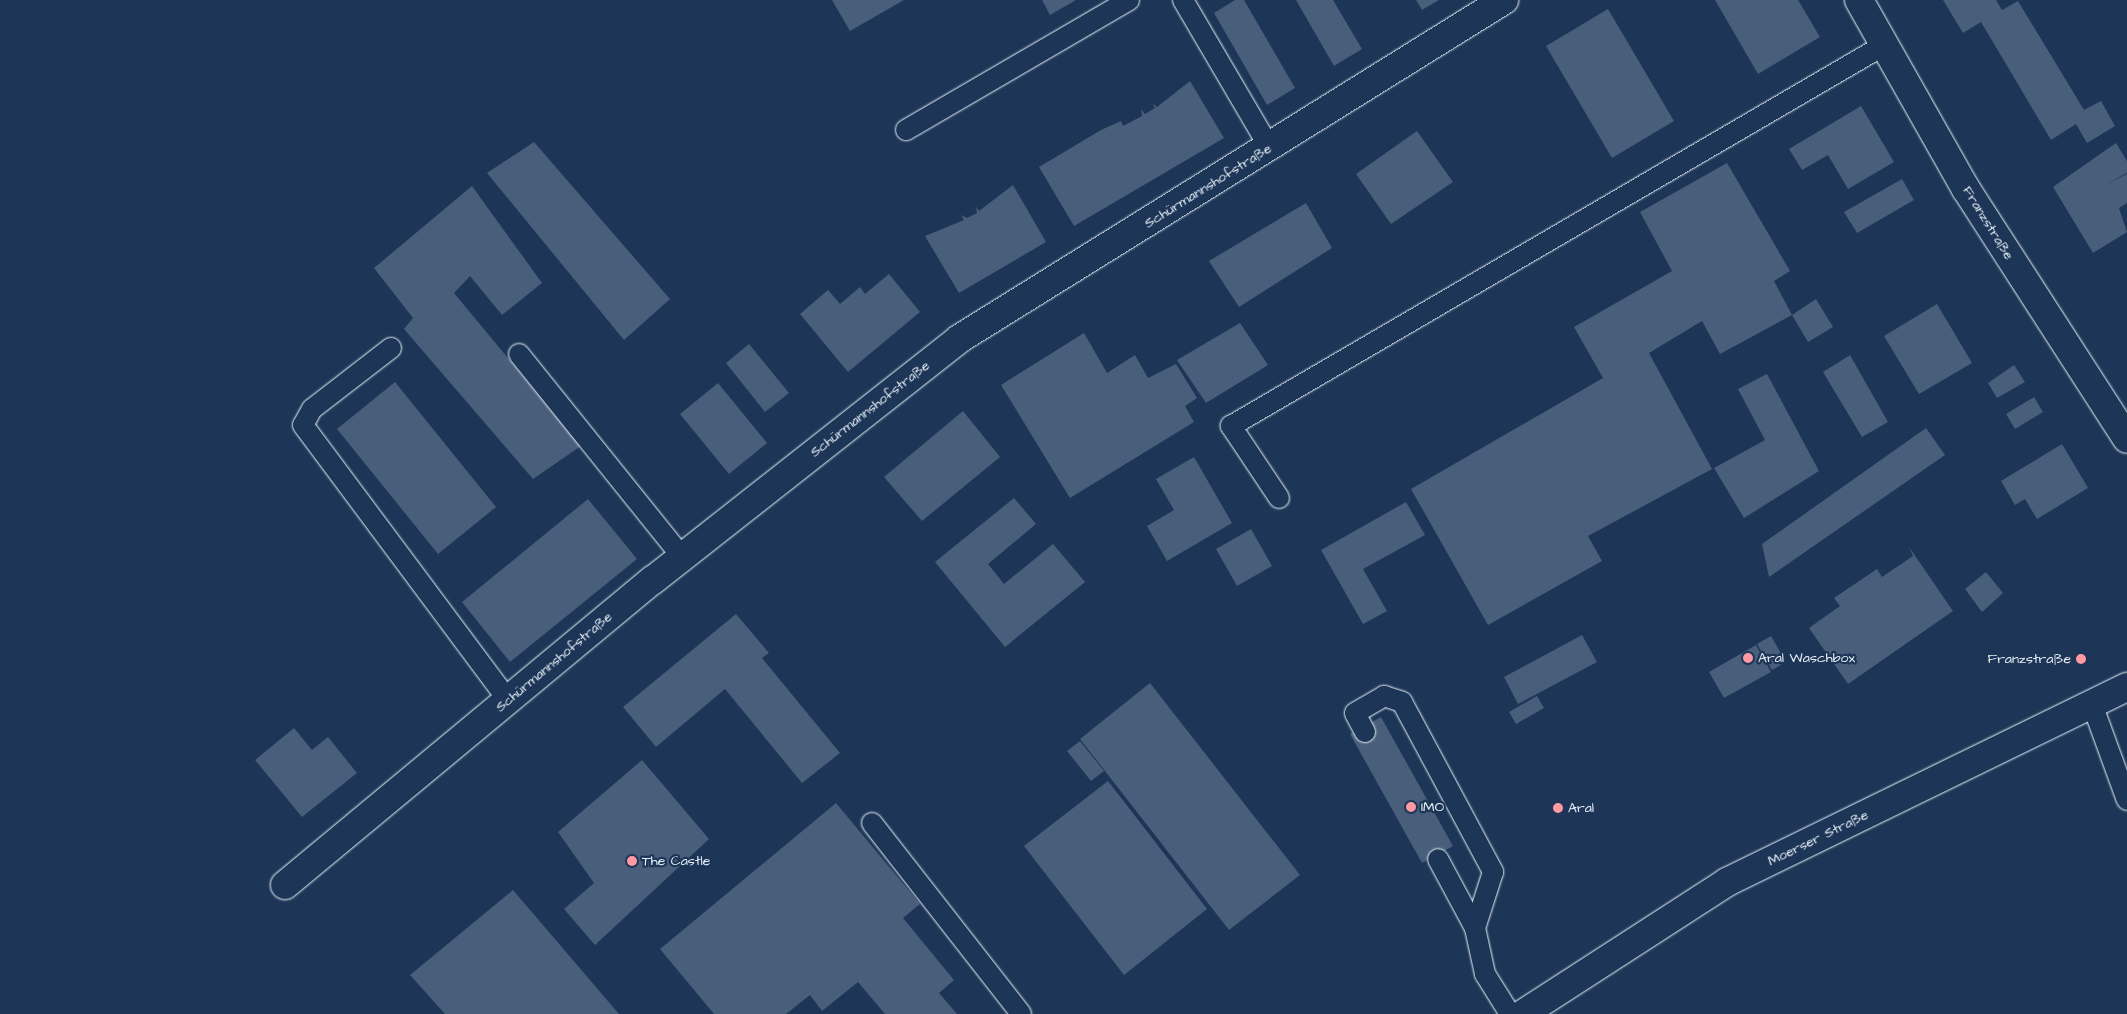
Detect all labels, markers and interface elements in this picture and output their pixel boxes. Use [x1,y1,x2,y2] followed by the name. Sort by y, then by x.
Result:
[1141,140,1275,232] street label: Schürmannshofstraße
[1959,183,2017,263] street label: Franzstraße
[807,357,933,461] street label: Schürmannshofstraße
[492,608,616,716] street label: Schürmannshofstraße
[1758,650,1855,666] place label: Aral Waschbox
[1987,651,2071,667] place label: Franzstraße
[1742,652,1754,664] marker: Aral Waschbox
[2075,653,2087,665] marker: Franzstraße
[1421,799,1444,815] place label: IMO
[1568,800,1594,816] place label: Aral
[1405,801,1417,813] marker: IMO
[1552,802,1564,814] marker: Aral
[1765,806,1871,870] street label: Moerser Straße
[642,853,710,869] place label: The Castle
[626,855,638,867] marker: The Castle

